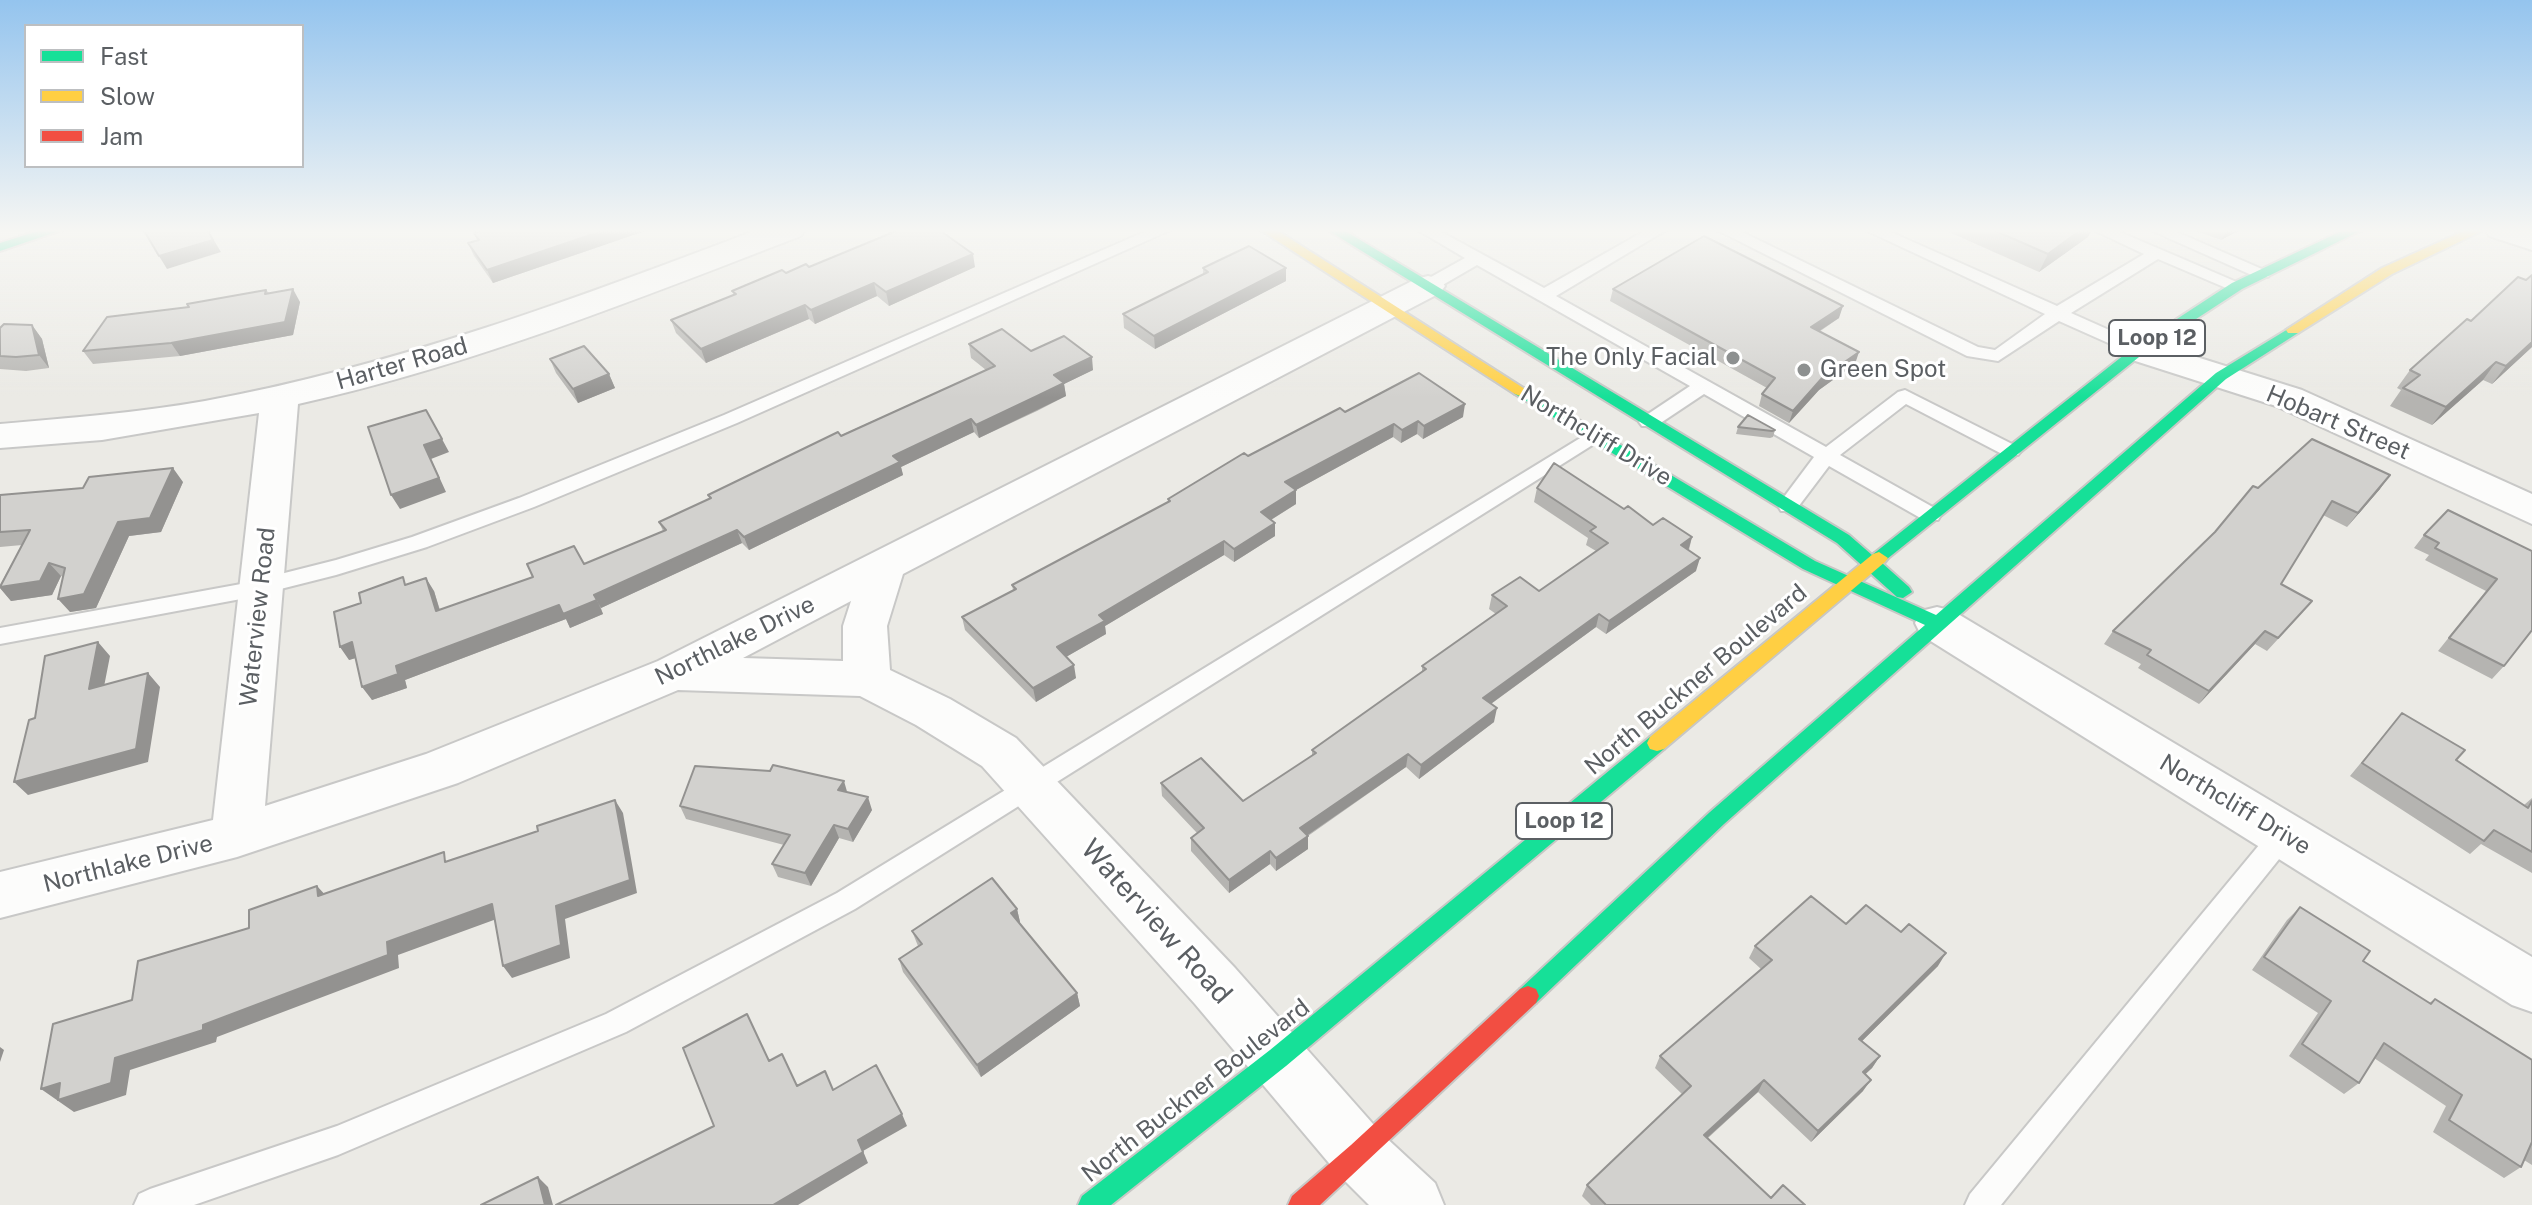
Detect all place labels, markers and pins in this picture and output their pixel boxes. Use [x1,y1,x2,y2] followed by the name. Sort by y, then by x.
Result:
[1546,344,1717,372] place label: The Only Facial
[1724,349,1742,367] marker: The Only Facial
[1820,356,1946,384] place label: Green Spot
[1795,361,1813,379] marker: Green Spot

